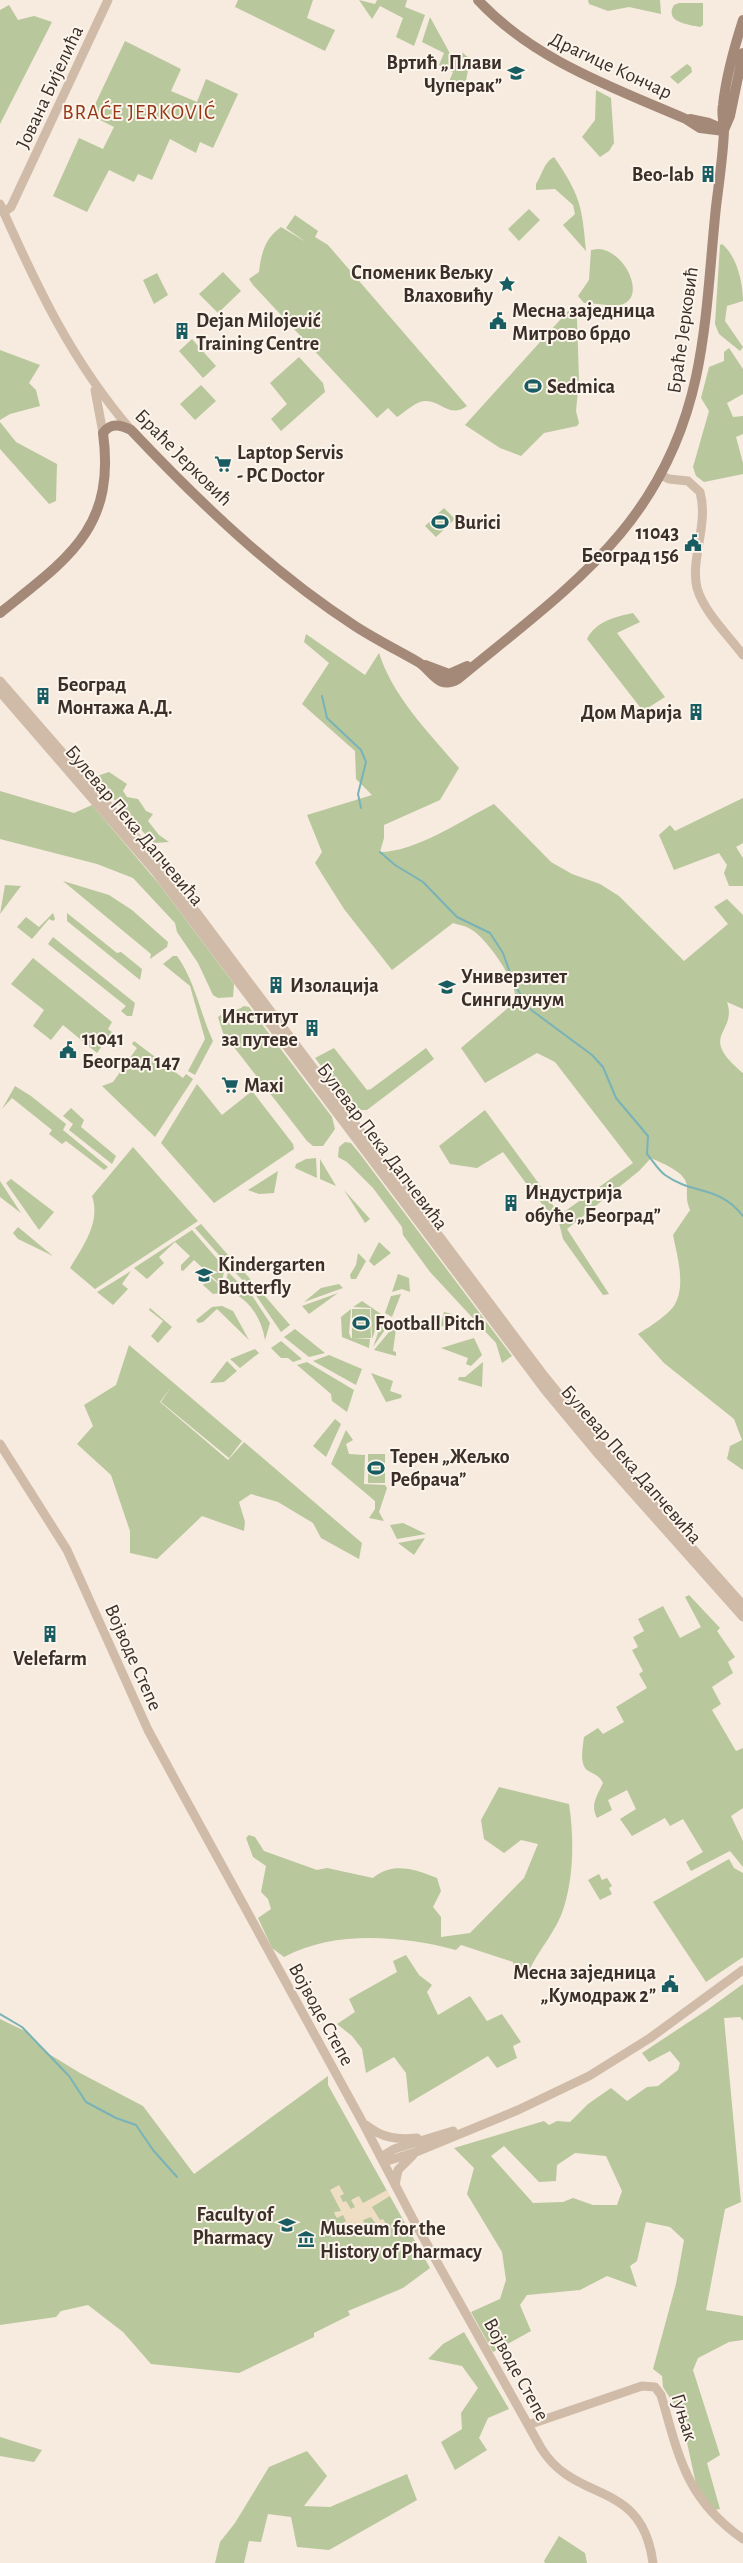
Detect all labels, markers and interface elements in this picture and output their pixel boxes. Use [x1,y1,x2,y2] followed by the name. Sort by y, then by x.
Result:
[13,23,87,152] street label: Јована Бијелића
[546,29,675,103] street label: Драгице Кончар
[386,53,502,96] place label: Вртић „Плави Чуперак”
[506,63,526,83] school or university icon: Вртић „Плави Чуперак”
[62,100,216,123] district label: BRAĆE JERKOVIĆ
[698,164,718,184] building icon: Beo-lab
[632,165,694,185] place label: Beo-lab
[351,263,493,306] place label: Споменик Вељку Влаховићу
[664,265,702,395] street label: Браће Јерковић
[497,274,517,294] place icon: Споменик Вељку Влаховићу
[512,301,656,344] place label: Месна заједница Митрово брдо
[196,311,321,354] place label: Dejan Milojević Training Centre
[488,311,508,331] public building icon: Месна заједница Митрово брдо
[172,321,192,341] building icon: Dejan Milojević Training Centre
[523,376,543,396] sports icon: Sedmica
[547,377,615,397] place label: Sedmica
[131,405,236,510] street label: Браће Јерковић
[237,443,344,486] place label: Laptop Servis - PC Doctor
[213,454,233,474] supermarket icon: Laptop Servis - PC Doctor
[430,512,450,532] sports icon: Burici
[454,513,501,533] place label: Burici
[581,523,679,566] place label: 11043 Београд 156
[683,533,703,553] public building icon: 11043 Београд 156
[57,675,173,718] place label: Београд Монтажа А.Д.
[33,686,53,706] building icon: Београд Монтажа А.Д.
[686,702,706,722] building icon: Дом Марија
[581,703,683,723] place label: Дом Марија
[61,741,207,910] street label: Булевар Пека Дапчевића
[461,967,567,1010] place label: Универзитет Сингидунум
[266,975,286,995] building icon: Изолација
[290,976,379,996] place label: Изолација
[437,977,457,997] school or university icon: Универзитет Сингидунум
[221,1007,298,1050] place label: Институт за путеве
[302,1018,322,1038] building icon: Институт за путеве
[82,1029,181,1072] place label: 11041 Београд 147
[58,1040,78,1060] public building icon: 11041 Београд 147
[313,1059,451,1234] street label: Булевар Пека Дапчевића
[220,1075,240,1095] supermarket icon: Maxi
[244,1076,284,1096] place label: Maxi
[525,1183,661,1226] place label: Индустрија обуће „Београд”
[501,1193,521,1213] building icon: Индустрија обуће „Београд”
[218,1255,325,1298] place label: Kindergarten Butterfly
[194,1265,214,1285] school or university icon: Kindergarten Butterfly
[351,1313,371,1333] sports icon: Football Pitch
[375,1314,485,1334] place label: Football Pitch
[557,1381,705,1548] street label: Булевар Пека Дапчевића
[390,1447,510,1490] place label: Терен „Жељко Ребрача”
[366,1458,386,1478] sports icon: Терен „Жељко Ребрача”
[101,1601,165,1714] street label: Војводе Степе
[40,1624,60,1644] building icon: Velefarm
[13,1649,87,1669] place label: Velefarm
[285,1960,358,2069] street label: Војводе Степе
[513,1963,657,2006] place label: Месна заједница „Кумодраж 2”
[660,1974,680,1994] public building icon: Месна заједница „Кумодраж 2”
[192,2205,274,2248] place label: Faculty of Pharmacy
[277,2215,297,2235] school or university icon: Faculty of Pharmacy
[320,2219,482,2262] place label: Museum for the History of Pharmacy
[296,2229,316,2249] museum icon: Museum for the History of Pharmacy
[480,2315,553,2424] street label: Војводе Степе
[667,2391,701,2443] street label: Гуњак

